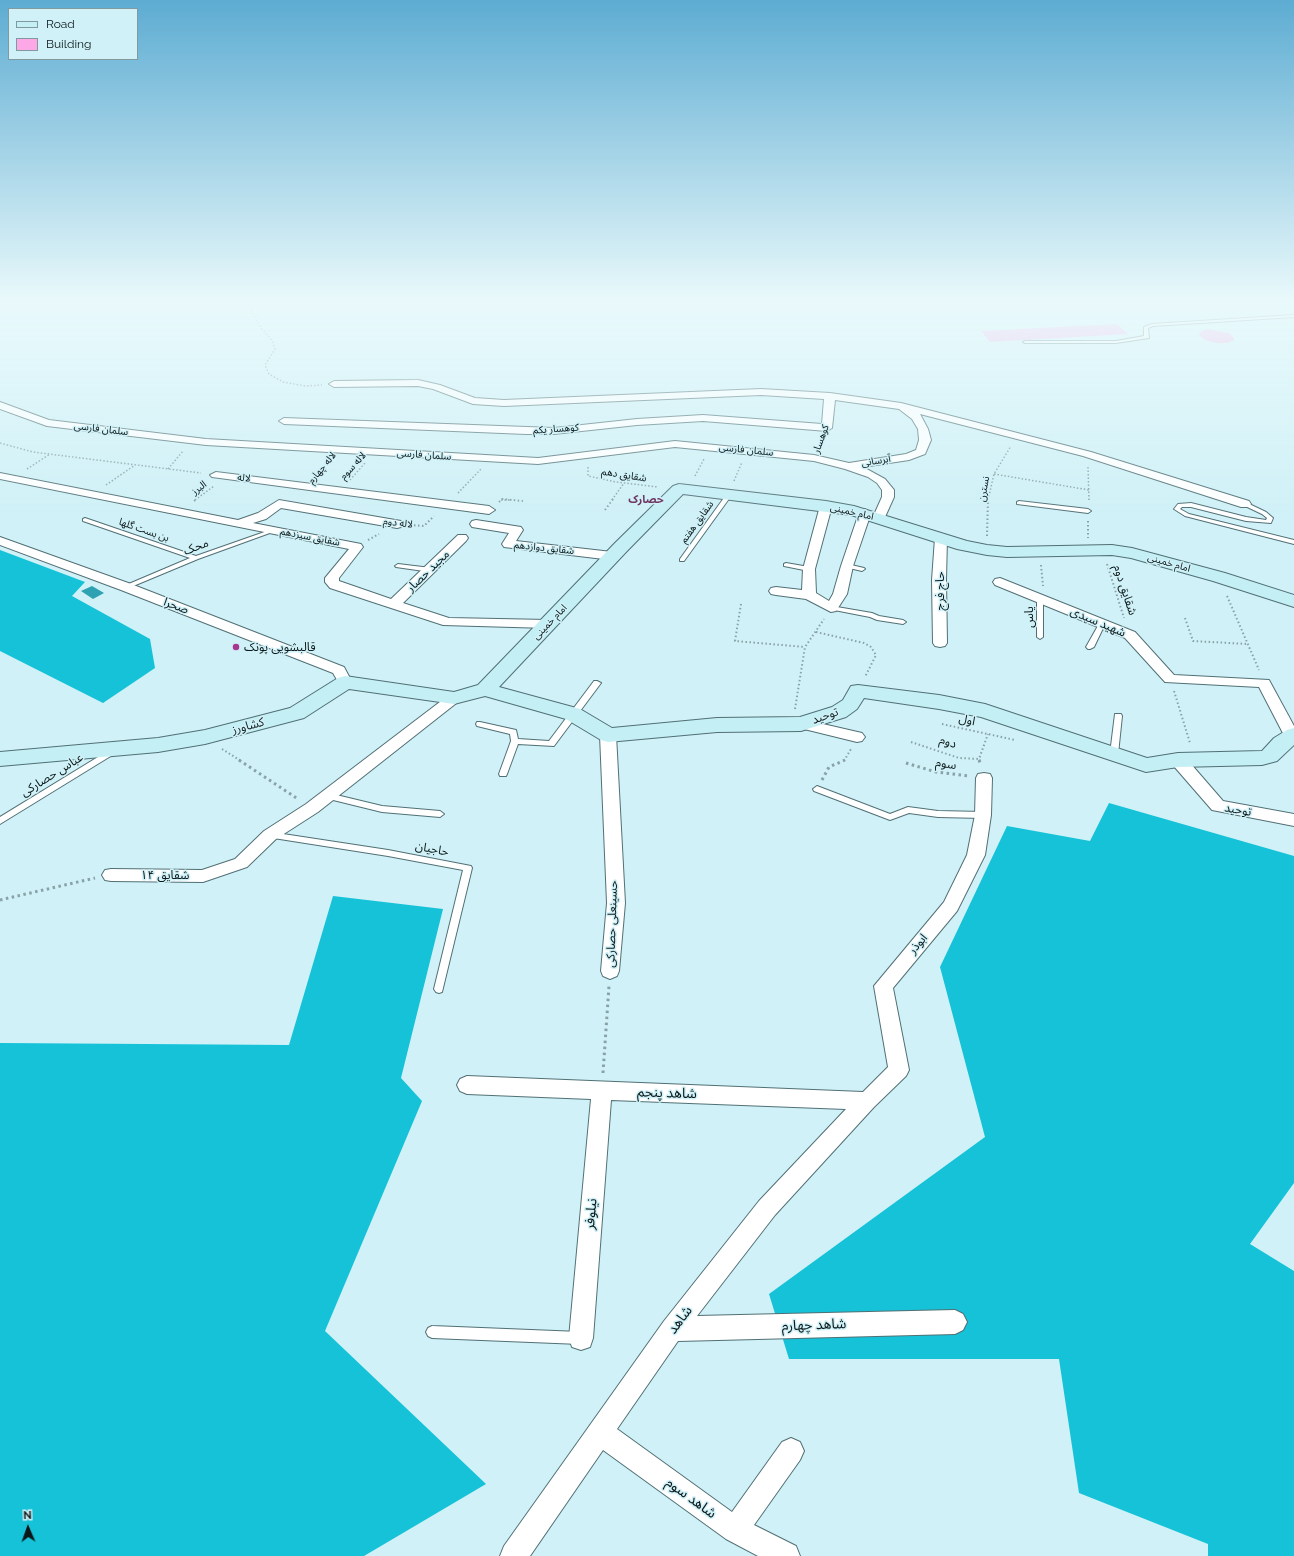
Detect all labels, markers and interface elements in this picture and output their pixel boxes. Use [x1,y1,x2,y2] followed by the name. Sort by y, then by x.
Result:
[8,8,138,60] legend
[46,17,75,31] text: Road
[46,37,92,51] text: Building
[73,420,129,438] street label: سلمان فارسی
[533,421,579,437] street label: کوهسار یکم
[810,423,832,455] street label: کوهسار
[718,441,774,459] street label: سلمان فارسی
[396,447,452,463] street label: سلمان فارسی
[305,450,339,486] street label: لاله چهارم
[337,450,369,482] street label: لاله سوم
[860,453,892,469] street label: آبرسانی
[601,466,647,484] street label: شقایق دهم
[237,471,251,485] street label: لاله
[976,475,992,503] street label: نسترن
[189,478,209,498] street label: البرز
[628,493,664,507] district label: حصارک
[678,499,716,545] street label: شقایق هفتم
[829,501,875,523] street label: امام خمینی
[382,515,414,531] street label: لاله دوم
[117,516,171,544] street label: بن بست گلها
[279,525,341,549] street label: شقایق سیزدهم
[181,536,211,558] street label: محک
[513,539,575,557] street label: شقایق دوازدهم
[403,547,453,595] street label: مجید حصار
[1146,551,1192,575] street label: امام خمینی
[1110,563,1140,617] street label: شقایق دوم
[933,571,947,611] street label: حاج فرج
[161,595,191,617] street label: صحرا
[530,602,570,642] street label: امام خمینی
[1068,604,1128,640] street label: شهید سیدی
[1022,606,1036,628] street label: یاس
[244,640,316,654] place label: قالبشویی پونک
[231,642,241,652] marker: قالبشویی پونک
[810,705,840,727] street label: توحید
[957,711,977,729] street label: اول
[230,715,266,737] street label: کشاورز
[938,732,958,752] street label: دوم
[18,750,86,800] street label: عباس حصارکی
[935,755,957,773] street label: سوم
[1223,801,1253,819] street label: توحید
[414,839,450,859] street label: حاجیان
[141,868,189,882] street label: شقایق ۱۴
[603,880,621,968] street label: حسینعلی حصارکی
[905,931,931,957] street label: ابوذر
[637,1084,697,1102] street label: شاهد پنجم
[581,1198,601,1230] street label: نیلوفر
[664,1303,696,1337] street label: شاهد
[781,1315,847,1335] street label: شاهد چهارم
[662,1474,720,1522] street label: شاهد سوم
[8,1508,48,1548] north arrow
[23,1509,32,1522] text: N

